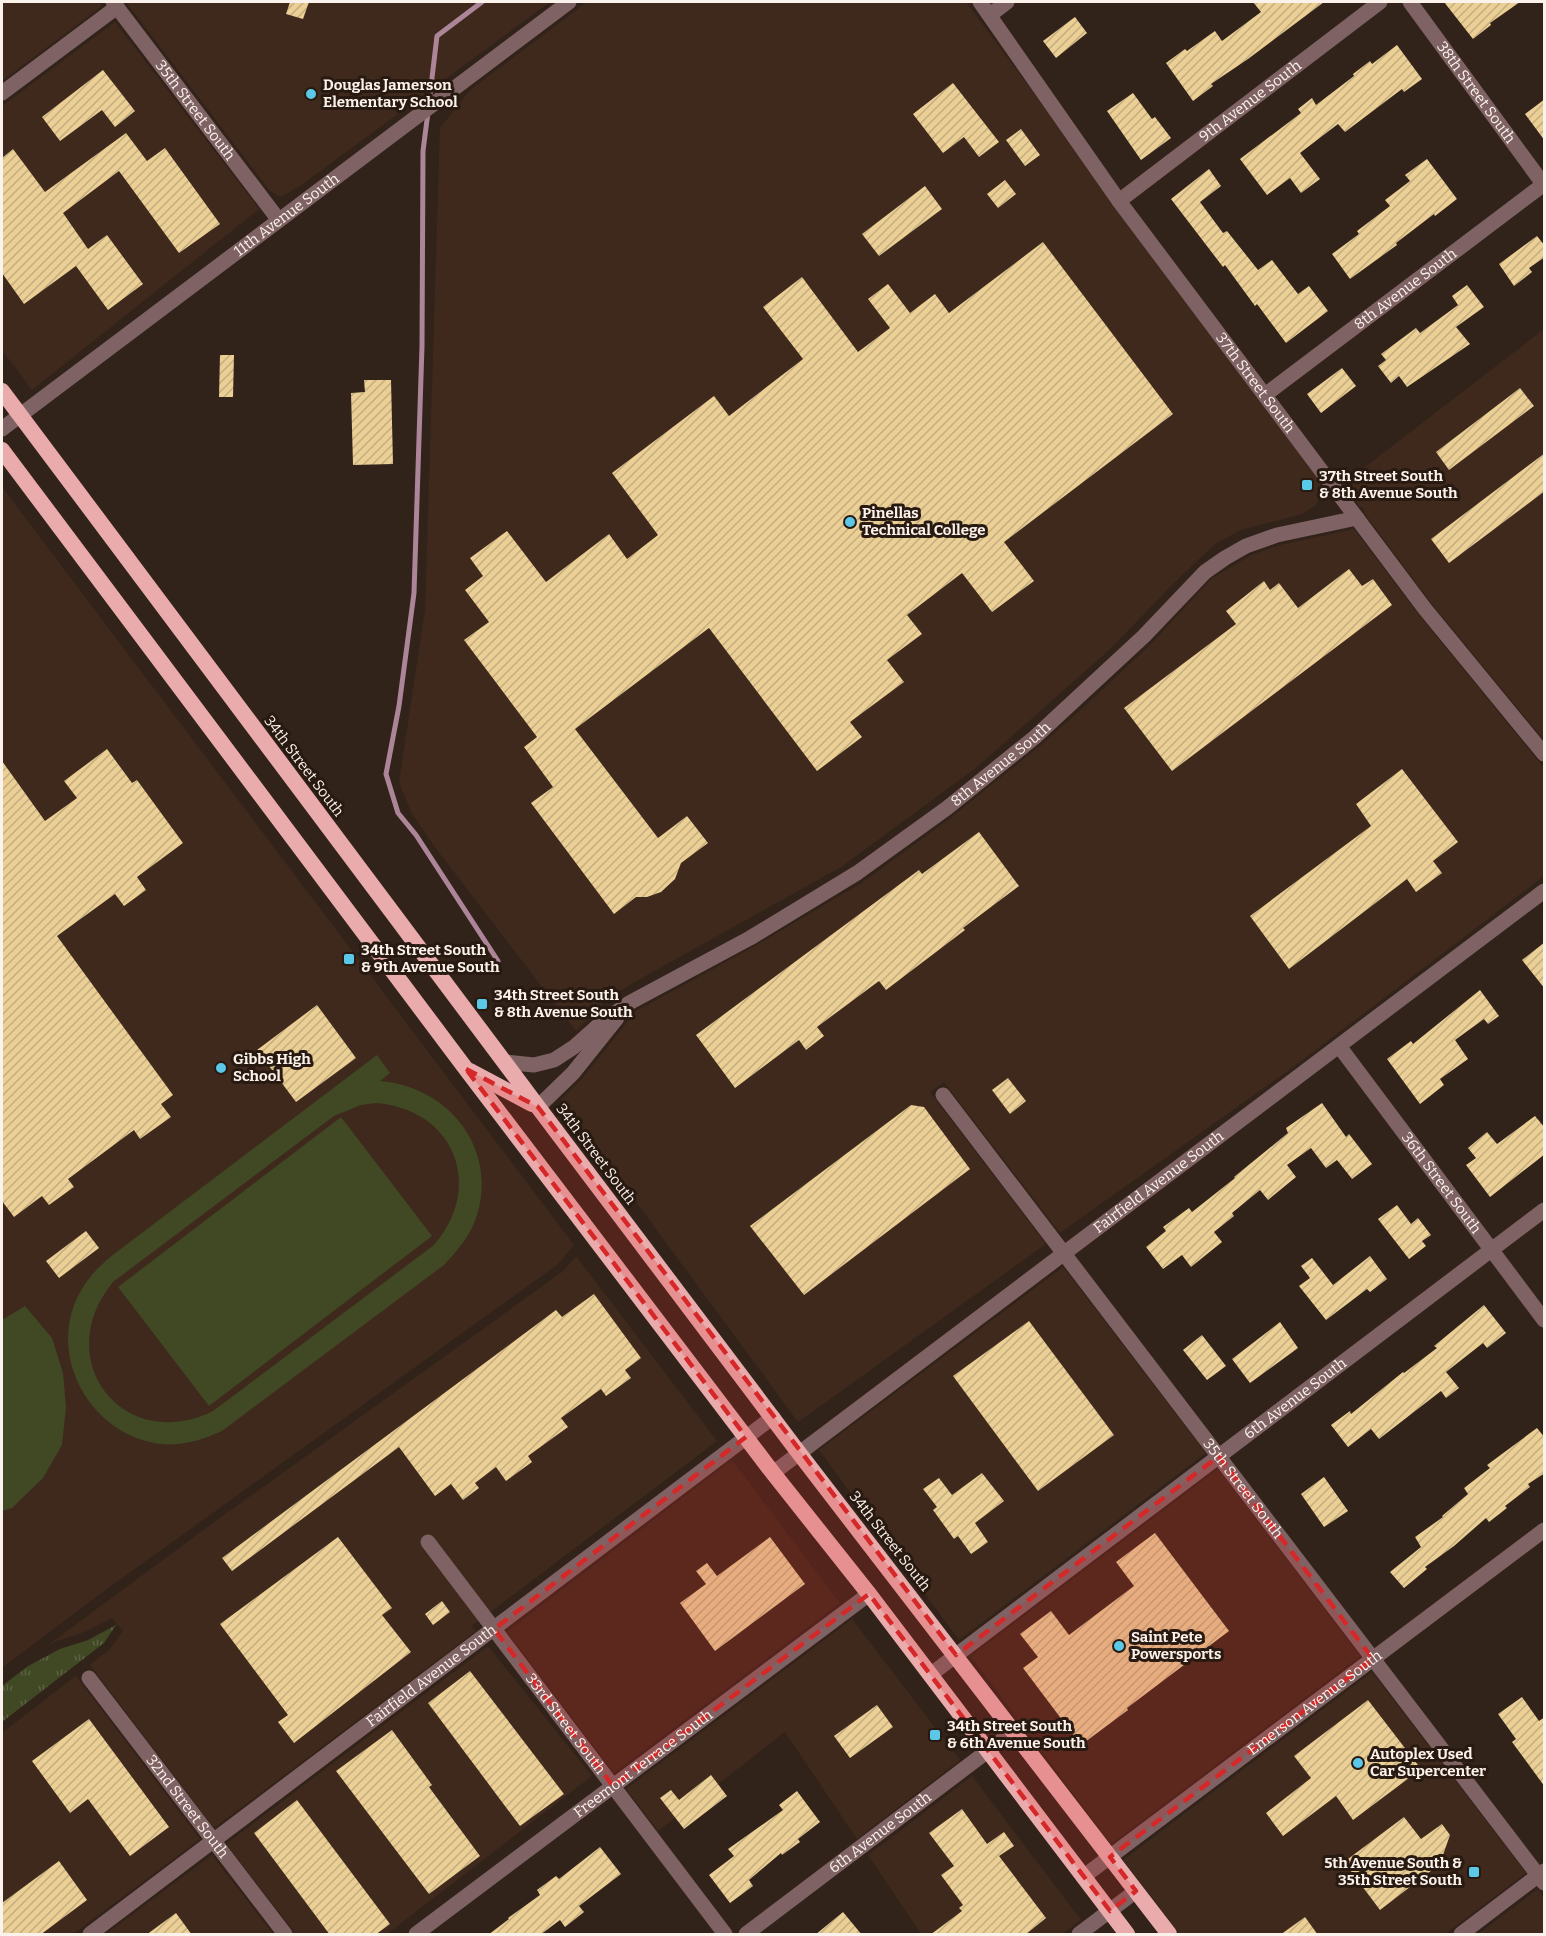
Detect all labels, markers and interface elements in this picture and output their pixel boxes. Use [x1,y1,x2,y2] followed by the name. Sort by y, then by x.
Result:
[1433,38,1520,147] street label: 38th Street South
[1196,56,1305,146] street label: 9th Avenue South
[152,57,240,164] street label: 35th Street South
[323,76,458,111] place label: Douglas Jamerson Elementary School
[304,87,318,101] marker: Douglas Jamerson Elementary School
[230,169,343,260] street label: 11th Avenue South
[1351,244,1461,333] street label: 8th Avenue South
[1212,329,1299,437] street label: 37th Street South
[1319,467,1458,502] place label: 37th Street South & 8th Avenue South
[1300,478,1314,492] marker: 37th Street South & 8th Avenue South
[862,504,986,539] place label: Pinellas Technical College
[843,515,857,529] marker: Pinellas Technical College
[260,712,348,821] street label: 34th Street South
[947,718,1055,810] street label: 8th Avenue South
[361,941,500,976] place label: 34th Street South & 9th Avenue South
[342,952,356,966] marker: 34th Street South & 9th Avenue South
[494,986,633,1021] place label: 34th Street South & 8th Avenue South
[475,997,489,1011] marker: 34th Street South & 8th Avenue South
[233,1050,311,1085] place label: Gibbs High School
[214,1061,228,1075] marker: Gibbs High School
[552,1100,640,1209] street label: 34th Street South
[1090,1127,1228,1237] street label: Fairfield Avenue South
[1398,1129,1486,1238] street label: 36th Street South
[1240,1354,1350,1443] street label: 6th Avenue South
[1199,1435,1287,1543] street label: 35th Street South
[845,1488,935,1595] street label: 34th Street South
[363,1620,500,1731] street label: Fairfield Avenue South
[1131,1628,1221,1663] place label: Saint Pete Powersports
[1112,1639,1126,1653] marker: Saint Pete Powersports
[1244,1646,1386,1759] street label: Emerson Avenue South
[522,1670,610,1778] street label: 33rd Street South
[570,1705,717,1821] street label: Freemont Terrace South
[947,1717,1086,1752] place label: 34th Street South & 6th Avenue South
[928,1728,942,1742] marker: 34th Street South & 6th Avenue South
[1370,1745,1486,1780] place label: Autoplex Used Car Supercenter
[142,1752,233,1862] street label: 32nd Street South
[1351,1756,1365,1770] marker: Autoplex Used Car Supercenter
[825,1788,935,1877] street label: 6th Avenue South
[1324,1854,1462,1889] place label: 5th Avenue South & 35th Street South
[1467,1865,1481,1879] marker: 5th Avenue South & 35th Street South

